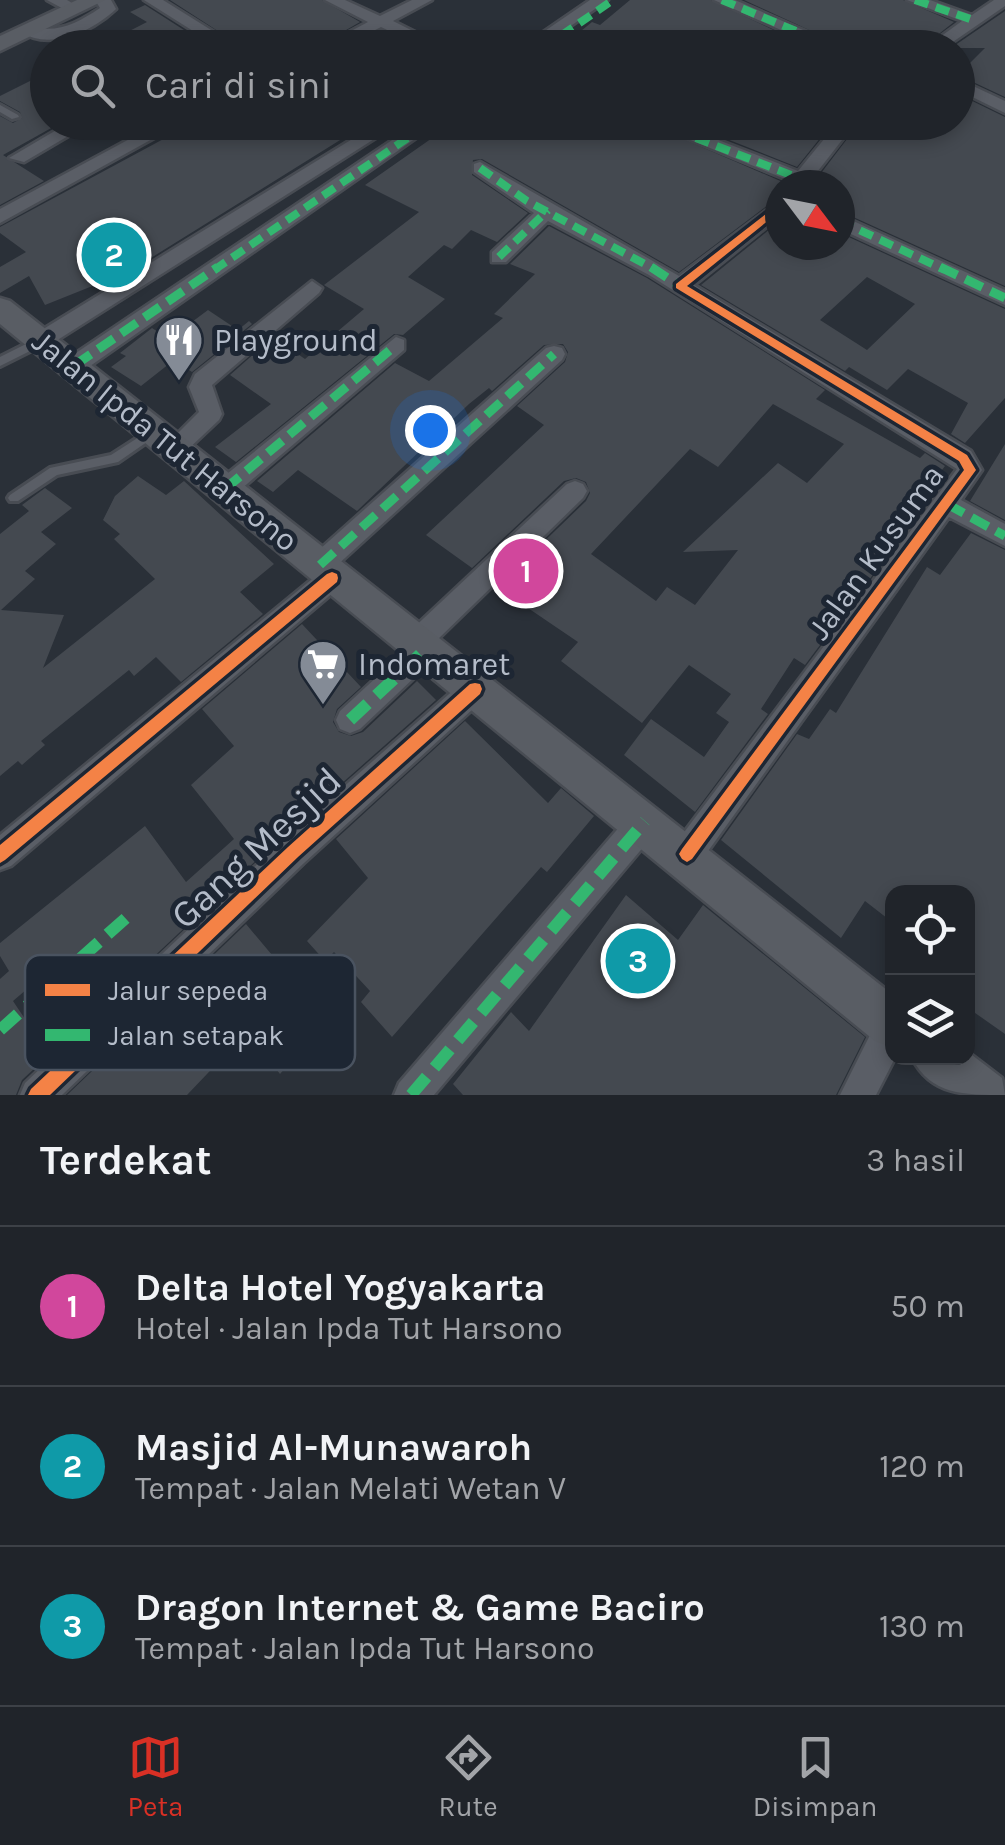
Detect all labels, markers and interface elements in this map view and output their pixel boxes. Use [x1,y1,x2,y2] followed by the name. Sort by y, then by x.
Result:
[30,30,975,140] search box
[65,58,120,113] icon: search
[145,63,332,108] text: Cari di sini
[765,170,855,260] north arrow
[82,218,146,292] pin: 2
[153,314,205,382] restaurant icon: Playground
[214,322,378,359] place label: Playground
[25,323,305,559] street label: Jalan Ipda Tut Harsono
[405,405,456,456] your location
[800,458,952,646] street label: Jalan Kusuma
[494,534,558,608] pin: 1
[297,638,349,706] supermarket icon: Indomaret
[358,646,510,683] place label: Indomaret
[162,758,350,938] street label: Gang Mesjid
[885,885,975,1065] map controls
[885,885,975,975] button: locate
[606,924,670,998] pin: 3
[25,955,355,1070] legend
[108,974,268,1007] text: Jalur sepeda
[885,975,975,1065] button: layers
[108,1019,284,1052] text: Jalan setapak
[40,1135,212,1185] text: Terdekat
[866,1142,965,1179] text: 3 hasil
[135,1265,546,1310] text: Delta Hotel Yogyakarta
[67,1288,78,1325] text: 1
[890,1288,965,1325] text: 50 m
[135,1310,563,1347] text: Hotel · Jalan Ipda Tut Harsono
[135,1425,532,1470] text: Masjid Al-Munawaroh
[63,1448,82,1485] text: 2
[879,1448,965,1485] text: 120 m
[135,1470,566,1507] text: Tempat · Jalan Melati Wetan V
[135,1585,705,1630] text: Dragon Internet & Game Baciro
[63,1608,82,1645] text: 3
[879,1608,965,1645] text: 130 m
[135,1630,595,1667] text: Tempat · Jalan Ipda Tut Harsono
[128,1730,183,1823] tab: Peta
[439,1730,498,1823] tab: Rute
[753,1730,877,1823] tab: Disimpan

